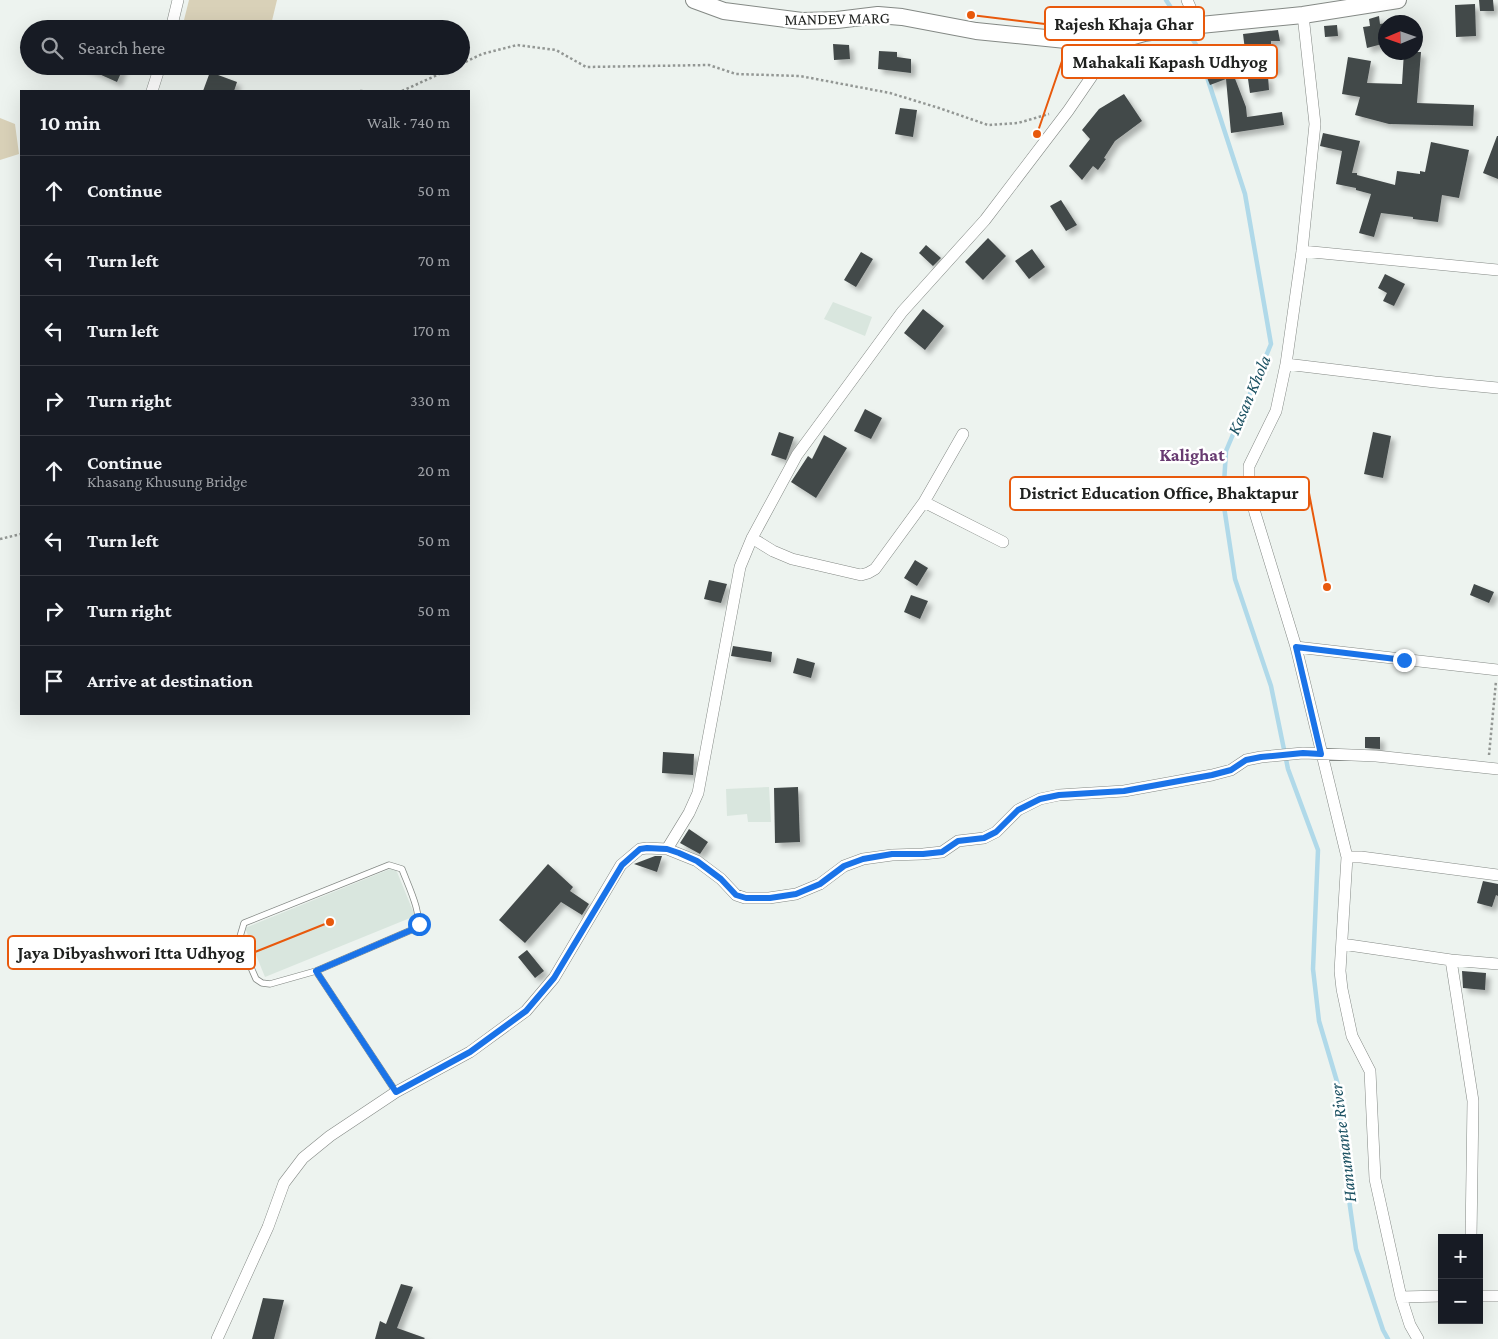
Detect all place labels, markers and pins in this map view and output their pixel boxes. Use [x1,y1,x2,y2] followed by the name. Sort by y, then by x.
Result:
[1045,7,1204,40] callout: Rajesh Khaja Ghar
[1062,45,1277,78] callout: Mahakali Kapash Udhyog
[1010,477,1309,510] callout: District Education Office, Bhaktapur
[8,936,255,969] callout: Jaya Dibyashwori Itta Udhyog

